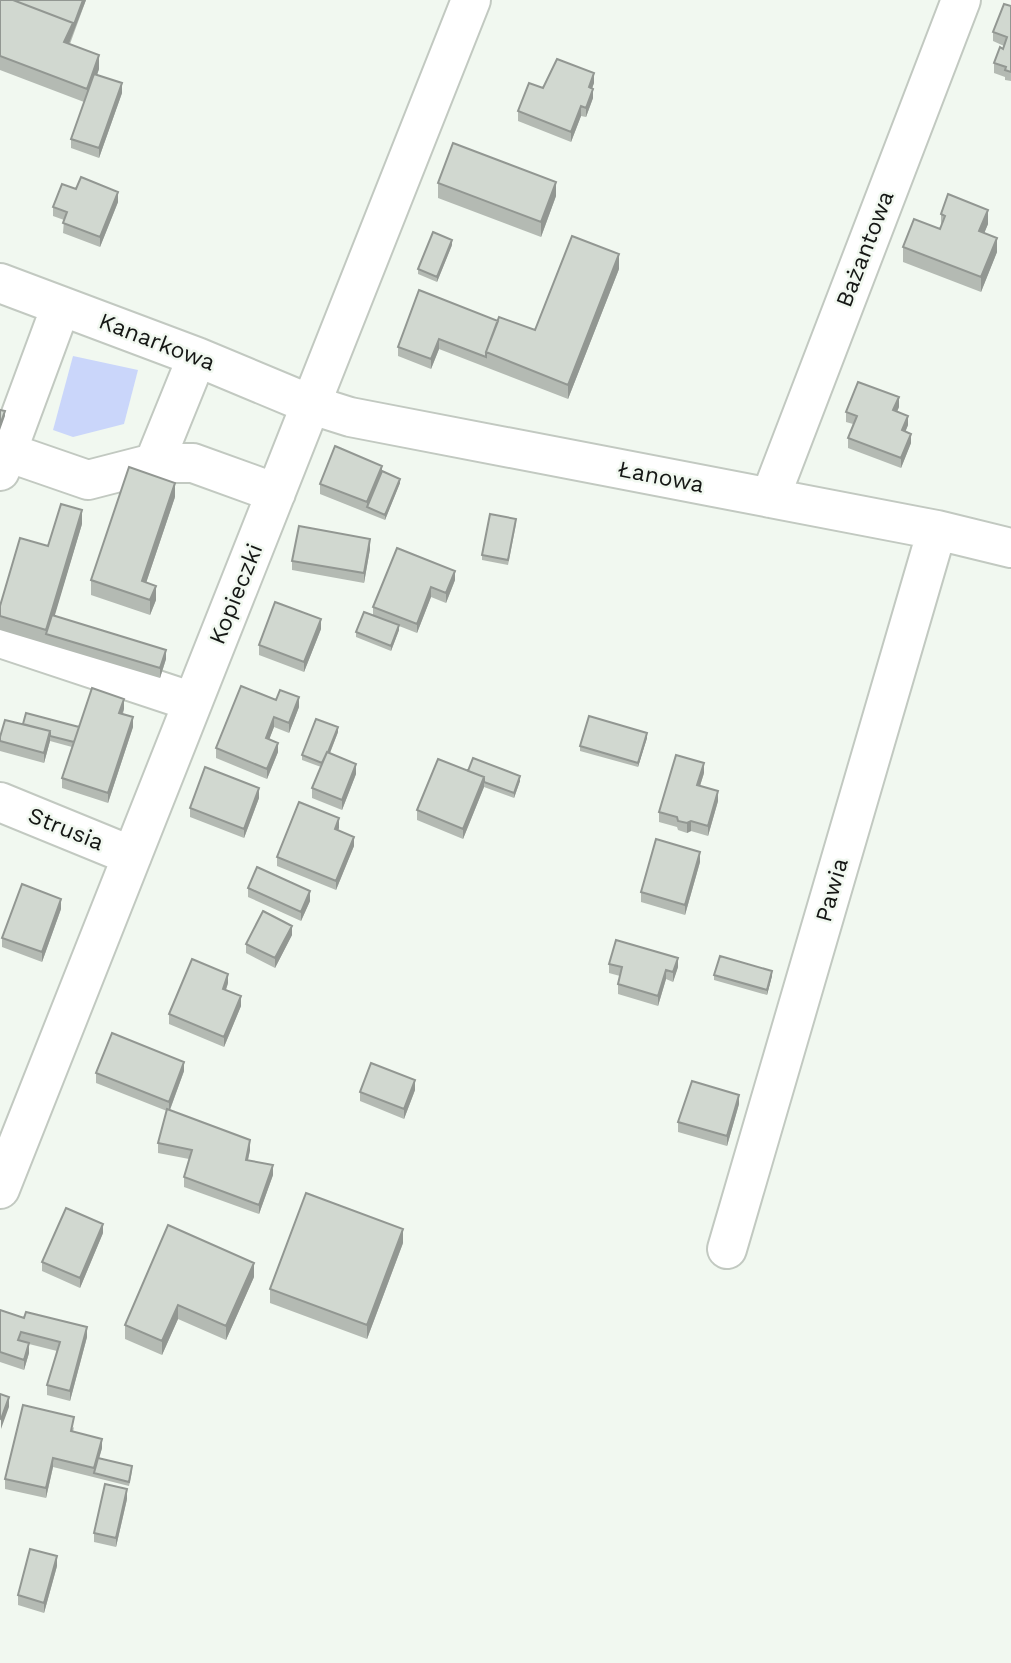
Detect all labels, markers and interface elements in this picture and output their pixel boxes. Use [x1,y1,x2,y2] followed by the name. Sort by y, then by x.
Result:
[830,187,900,311] street label: Bażantowa
[95,307,219,377] street label: Kanarkowa
[616,455,706,499] street label: Łanowa
[204,540,268,648] street label: Kopieczki
[24,802,108,856] street label: Strusia
[810,855,854,925] street label: Pawia

